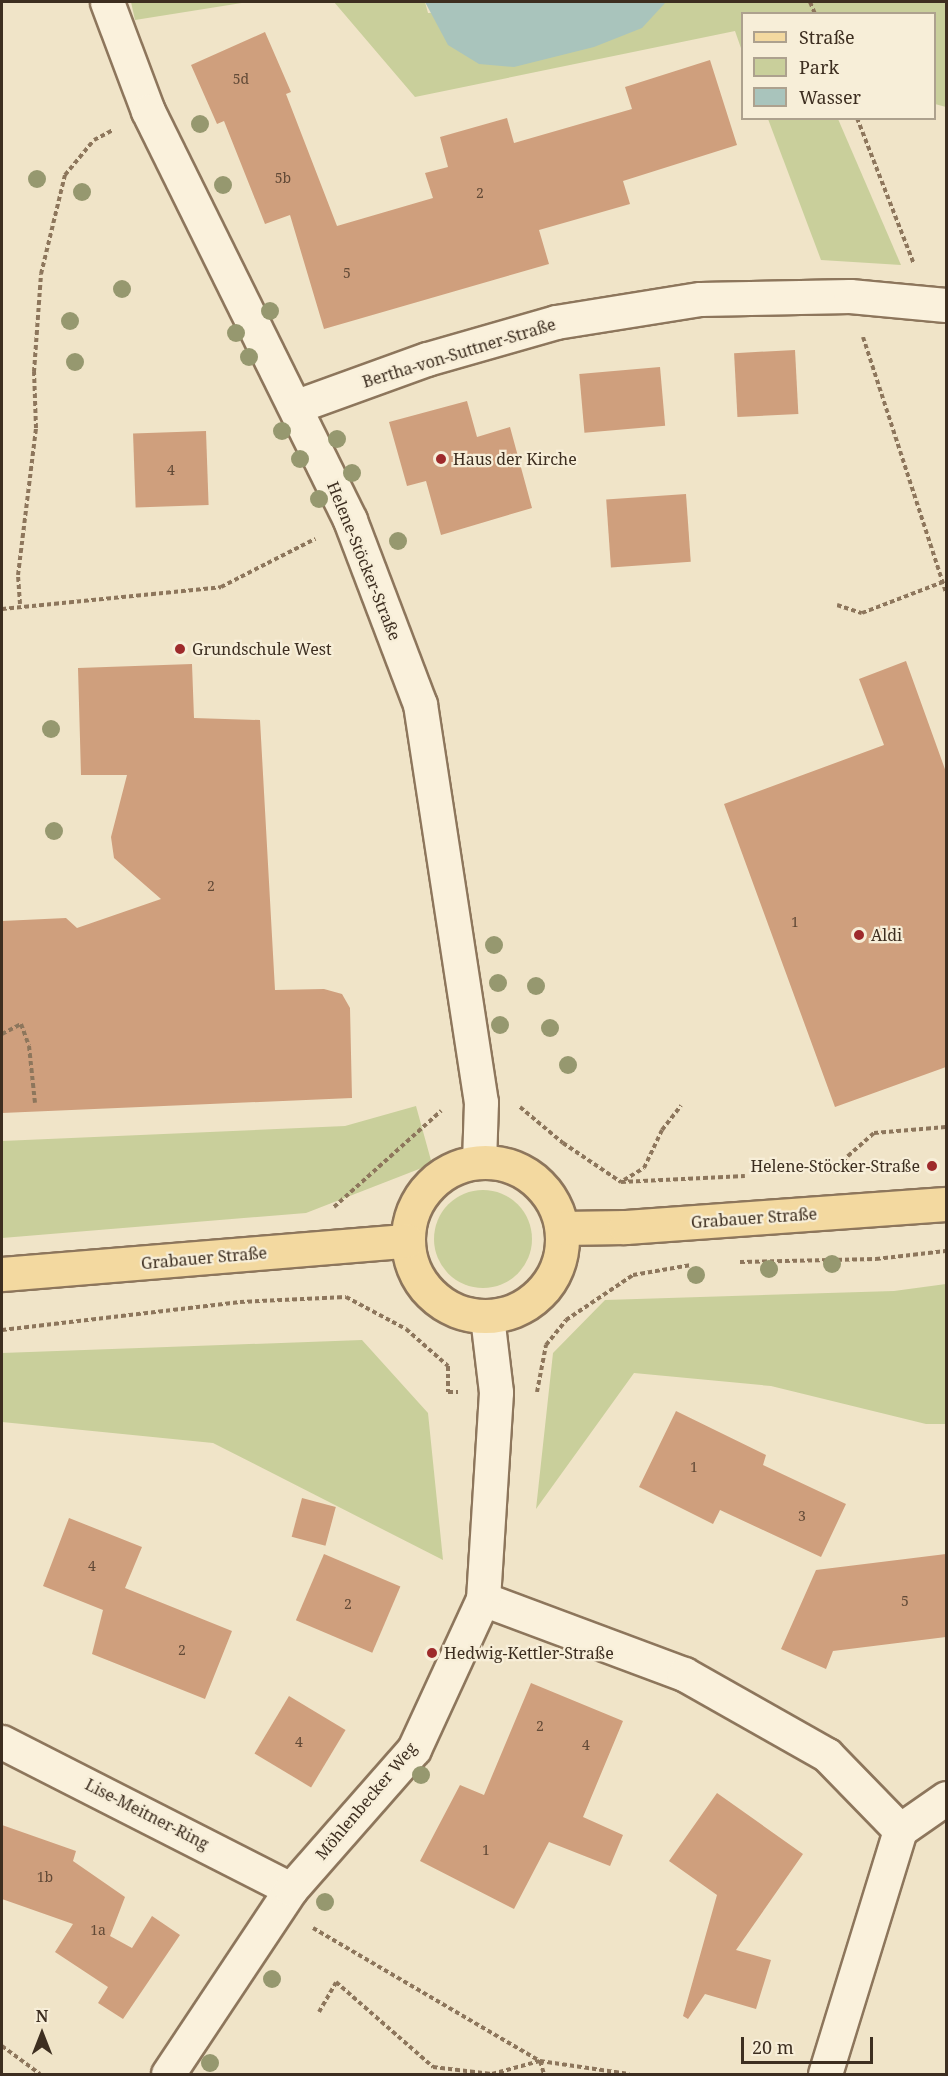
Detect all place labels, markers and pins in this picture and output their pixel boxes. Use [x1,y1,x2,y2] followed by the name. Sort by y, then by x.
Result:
[453,449,577,469] place label: Haus der Kirche
[434,452,448,466] marker: Haus der Kirche
[192,639,332,659] place label: Grundschule West
[173,642,187,656] marker: Grundschule West
[871,925,902,945] place label: Aldi
[852,928,866,942] marker: Aldi
[750,1156,920,1176] place label: Helene-Stöcker-Straße
[925,1159,939,1173] marker: Helene-Stöcker-Straße
[444,1643,614,1663] place label: Hedwig-Kettler-Straße
[425,1646,439,1660] marker: Hedwig-Kettler-Straße

